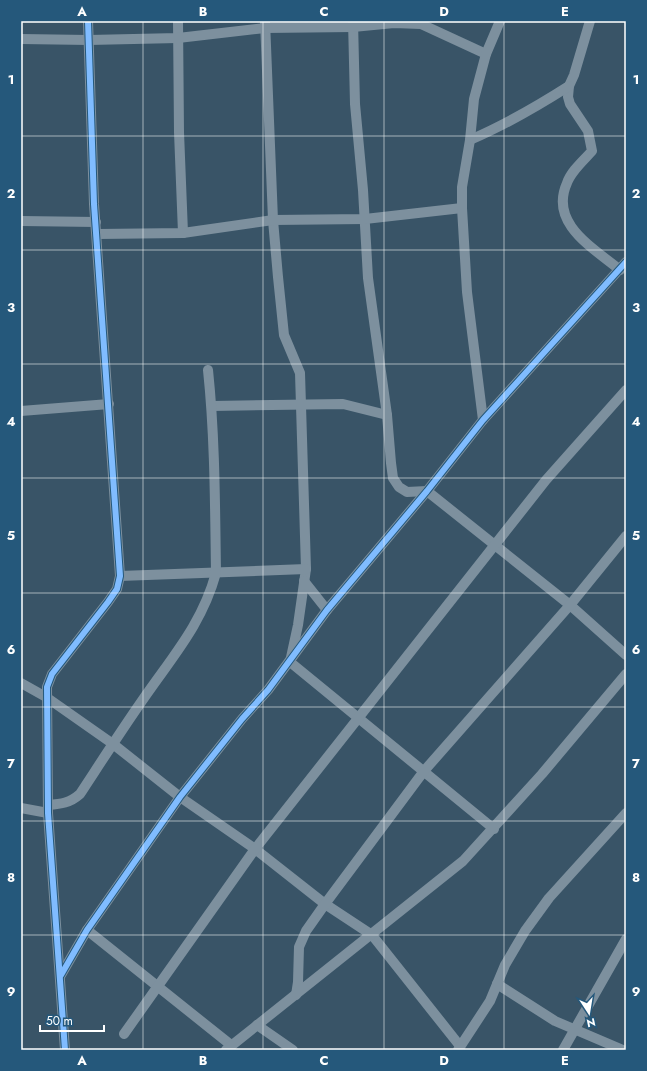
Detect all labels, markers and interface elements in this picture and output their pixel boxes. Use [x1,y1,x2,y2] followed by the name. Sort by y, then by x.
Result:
[76,2,87,21] text: A
[199,2,208,21] text: B
[319,2,329,21] text: C
[439,2,449,21] text: D
[561,2,569,21] text: E
[8,70,14,89] text: 1
[633,70,639,89] text: 1
[7,184,15,203] text: 2
[632,184,640,203] text: 2
[7,298,15,317] text: 3
[632,298,640,317] text: 3
[6,412,16,431] text: 4
[631,412,641,431] text: 4
[7,526,15,545] text: 5
[632,526,640,545] text: 5
[7,640,16,659] text: 6
[632,640,641,659] text: 6
[7,754,15,773] text: 7
[632,754,640,773] text: 7
[7,868,15,887] text: 8
[632,868,640,887] text: 8
[7,982,16,1001] text: 9
[632,982,641,1001] text: 9
[569,993,609,1033] north arrow
[40,1007,104,1033] scale bar
[46,1012,73,1030] text: 50 m
[585,1014,597,1032] text: N
[76,1051,87,1070] text: A
[199,1051,208,1070] text: B
[319,1051,329,1070] text: C
[439,1051,449,1070] text: D
[561,1051,569,1070] text: E

